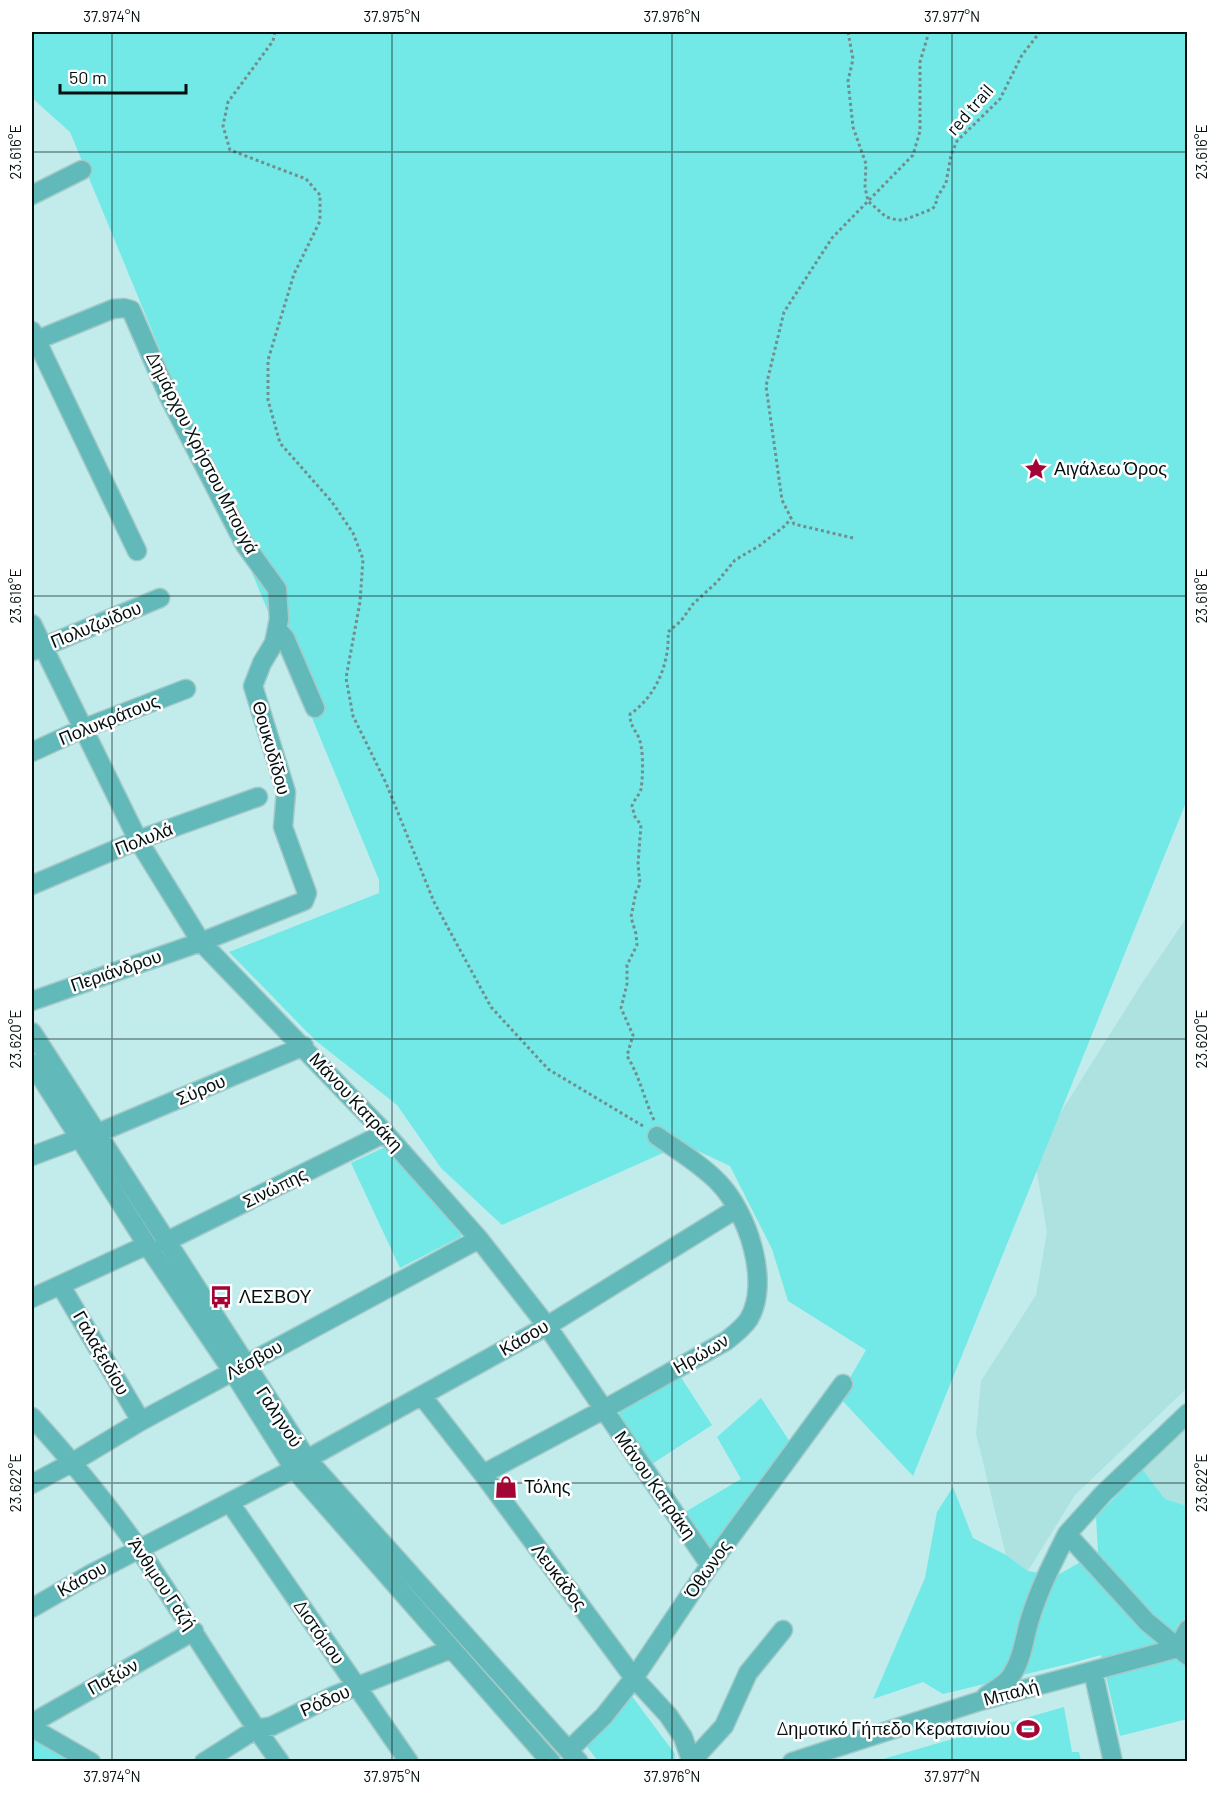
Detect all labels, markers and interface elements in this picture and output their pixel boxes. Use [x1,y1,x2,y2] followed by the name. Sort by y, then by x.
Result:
[83,7,141,25] text: 37.974°N
[364,7,420,25] text: 37.975°N
[644,7,700,25] text: 37.976°N
[924,7,980,25] text: 37.977°N
[60,57,186,95] scale bar
[69,66,107,88] text: 50 m
[941,79,997,139] street label: red trail
[6,124,24,180] text: 23.616°E
[1192,124,1210,180] text: 23.616°E
[142,348,264,557] street label: Δημάρχου Χρήστου Μπουγά
[1023,456,1049,482] place icon: Αιγάλεω Όρος
[1054,457,1167,479] place label: Αιγάλεω Όρος
[6,568,24,624] text: 23.618°E
[1192,568,1210,624] text: 23.618°E
[47,596,144,652] street label: Πολυζωίδου
[55,689,162,749] street label: Πολυκράτους
[248,698,296,797] street label: Θουκυδίδου
[112,817,176,859] street label: Πολυλά
[67,944,164,996] street label: Περιάνδρου
[6,1010,24,1068] text: 23.620°E
[1192,1010,1210,1068] text: 23.620°E
[305,1047,408,1155] street label: Μάνου Κατράκη
[173,1069,228,1109] street label: Σύρου
[239,1162,310,1212] street label: Σινώπης
[208,1284,234,1310] bus stop icon: ΛΕΣΒΟΥ
[239,1285,312,1307] place label: ΛΕΣΒΟΥ
[69,1307,135,1398] street label: Γαλαξειδίου
[495,1314,552,1360] street label: Κάσου
[669,1329,732,1378] street label: Ηρώων
[221,1335,286,1384] street label: Λέσβου
[252,1382,308,1451] street label: Γαληνού
[610,1426,701,1543] street label: Μάνου Κατράκη
[6,1454,24,1512] text: 23.622°E
[1192,1454,1210,1512] text: 23.622°E
[493,1474,519,1500] shop icon: Τόλης
[524,1475,571,1497] place label: Τόλης
[124,1533,202,1634] street label: Άνθιμου Γαζή
[679,1535,735,1602] street label: Όθωνος
[528,1539,592,1614] street label: Λευκάδος
[53,1556,110,1601] street label: Κάσου
[290,1595,350,1668] street label: Διστόμου
[83,1653,142,1699] street label: Παξών
[981,1674,1041,1710] street label: Μπαλή
[296,1679,353,1721] street label: Ρόδου
[1015,1716,1041,1742] sports icon: Δημοτικό Γήπεδο Κερατσινίου
[777,1717,1010,1739] place label: Δημοτικό Γήπεδο Κερατσινίου
[83,1767,141,1785] text: 37.974°N
[364,1767,420,1785] text: 37.975°N
[644,1767,700,1785] text: 37.976°N
[924,1767,980,1785] text: 37.977°N

